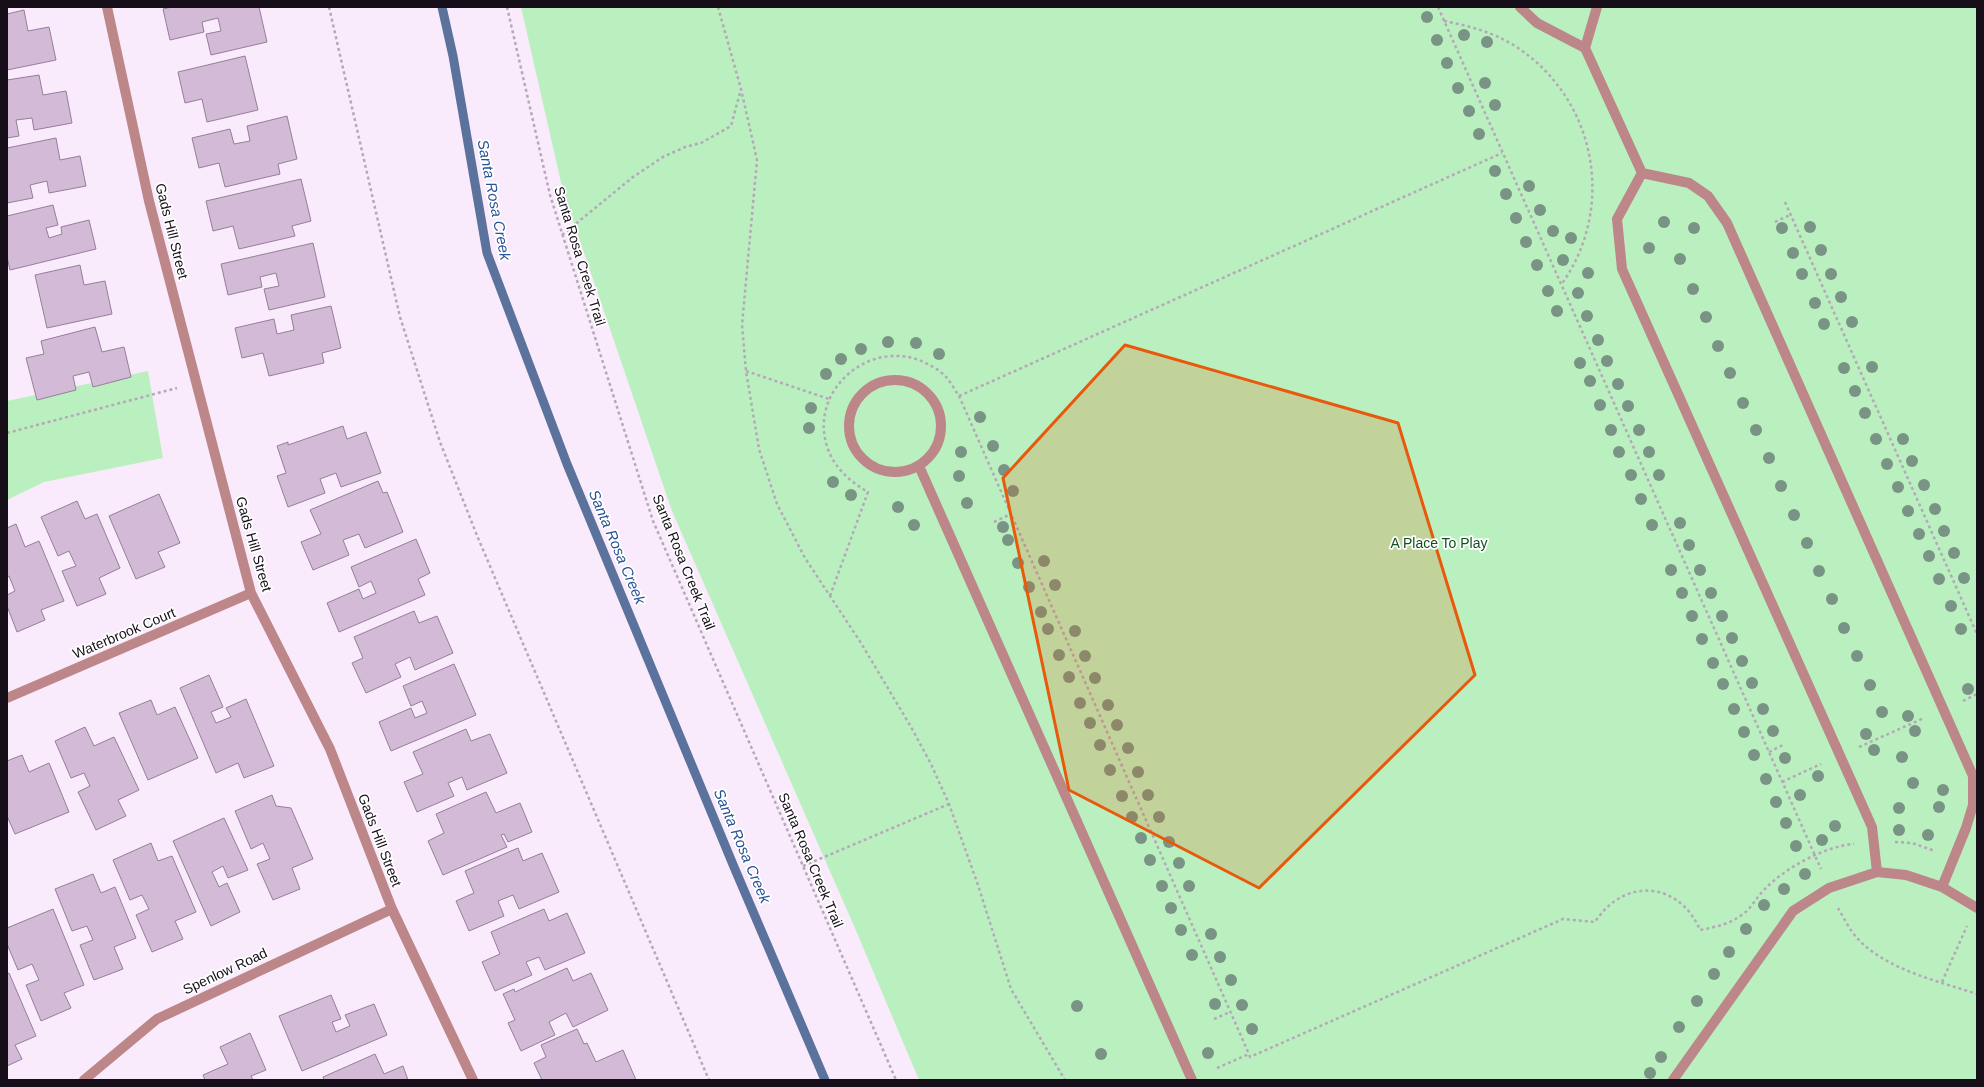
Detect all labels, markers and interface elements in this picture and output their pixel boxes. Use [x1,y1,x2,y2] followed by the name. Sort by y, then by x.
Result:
[474,138,515,263] water label: Santa Rosa Creek
[152,181,192,281] street label: Gads Hill Street
[551,184,609,328] street label: Santa Rosa Creek Trail
[586,487,650,608] water label: Santa Rosa Creek
[649,492,719,632] street label: Santa Rosa Creek Trail
[233,495,275,593] street label: Gads Hill Street
[1390,535,1488,551] park label: A Place To Play
[70,604,178,662] street label: Waterbrook Court
[711,786,775,907] water label: Santa Rosa Creek
[775,790,847,930] street label: Santa Rosa Creek Trail
[355,791,405,889] street label: Gads Hill Street
[180,945,270,997] street label: Spenlow Road

